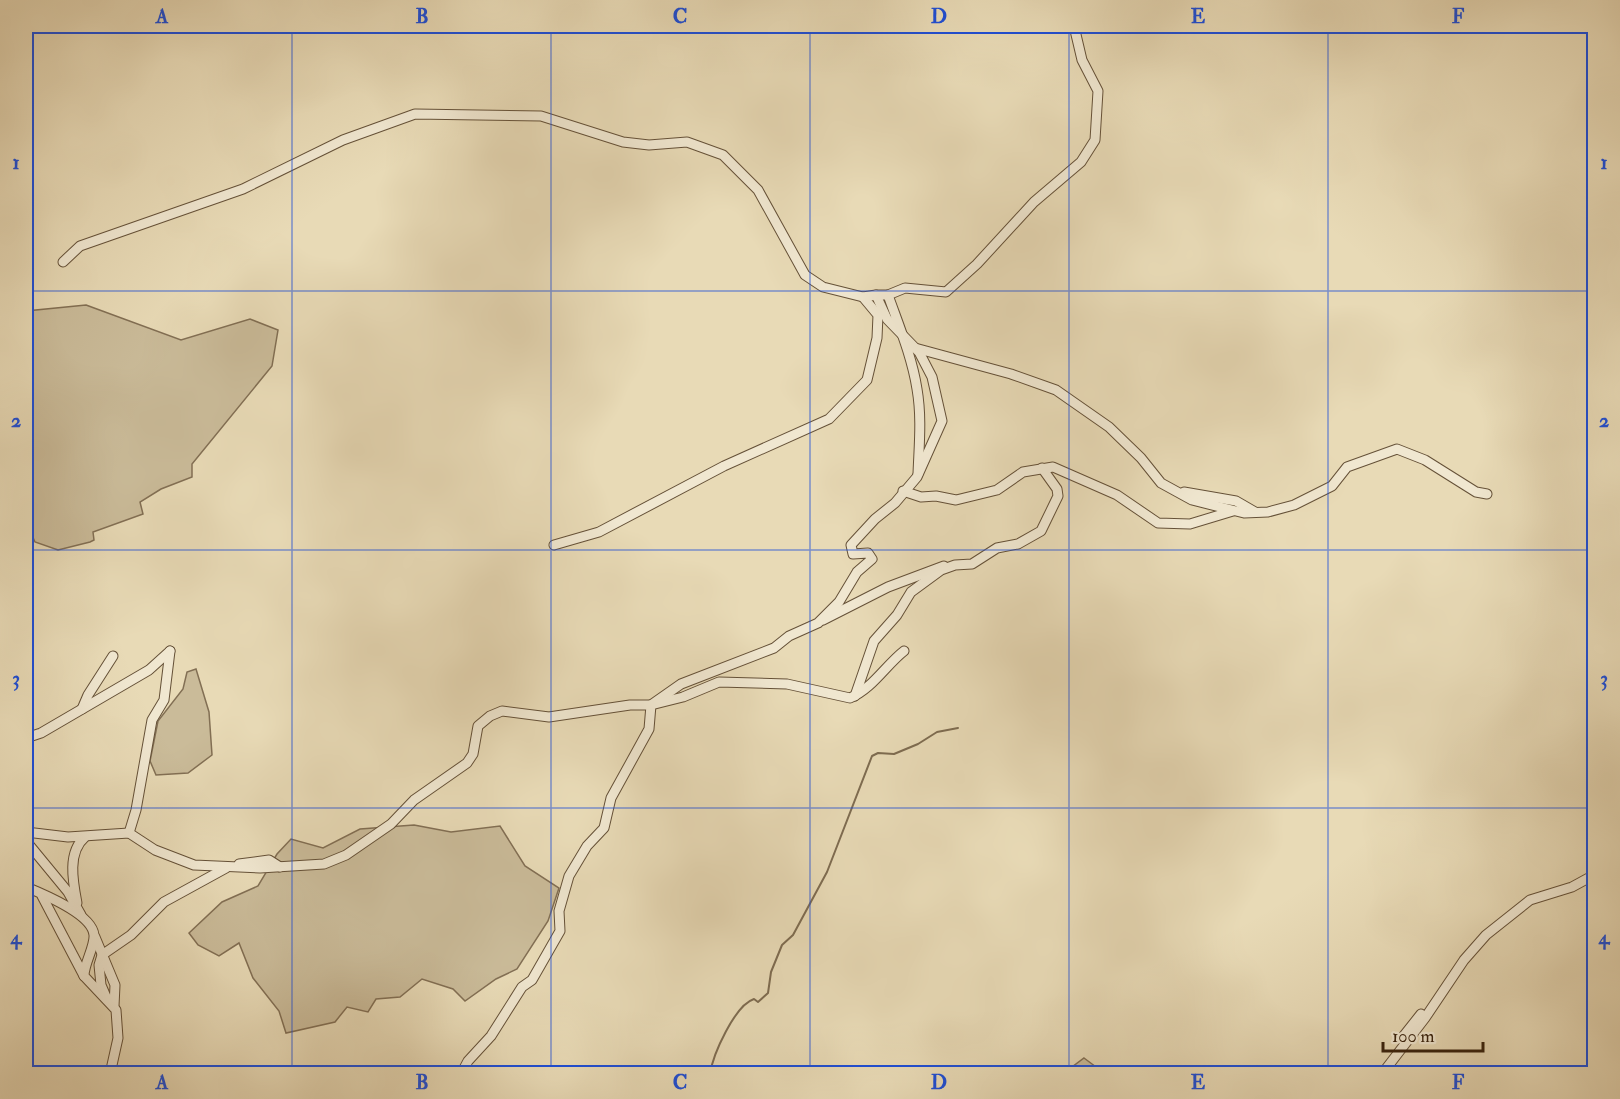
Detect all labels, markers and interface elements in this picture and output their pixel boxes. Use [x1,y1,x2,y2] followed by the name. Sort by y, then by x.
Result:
[155,4,169,29] text: A
[415,4,429,29] text: B
[673,4,687,29] text: C
[931,4,947,29] text: D
[1191,4,1206,29] text: E
[1452,4,1465,29] text: F
[12,150,20,175] text: 1
[1600,150,1608,175] text: 1
[11,408,21,433] text: 2
[1599,408,1609,433] text: 2
[12,666,20,691] text: 3
[1600,666,1608,691] text: 3
[10,925,23,950] text: 4
[1598,925,1611,950] text: 4
[1383,1015,1484,1053] scale bar
[1392,1025,1435,1048] text: 100 m
[155,1070,169,1095] text: A
[415,1070,429,1095] text: B
[673,1070,687,1095] text: C
[931,1070,947,1095] text: D
[1191,1070,1206,1095] text: E
[1452,1070,1465,1095] text: F

